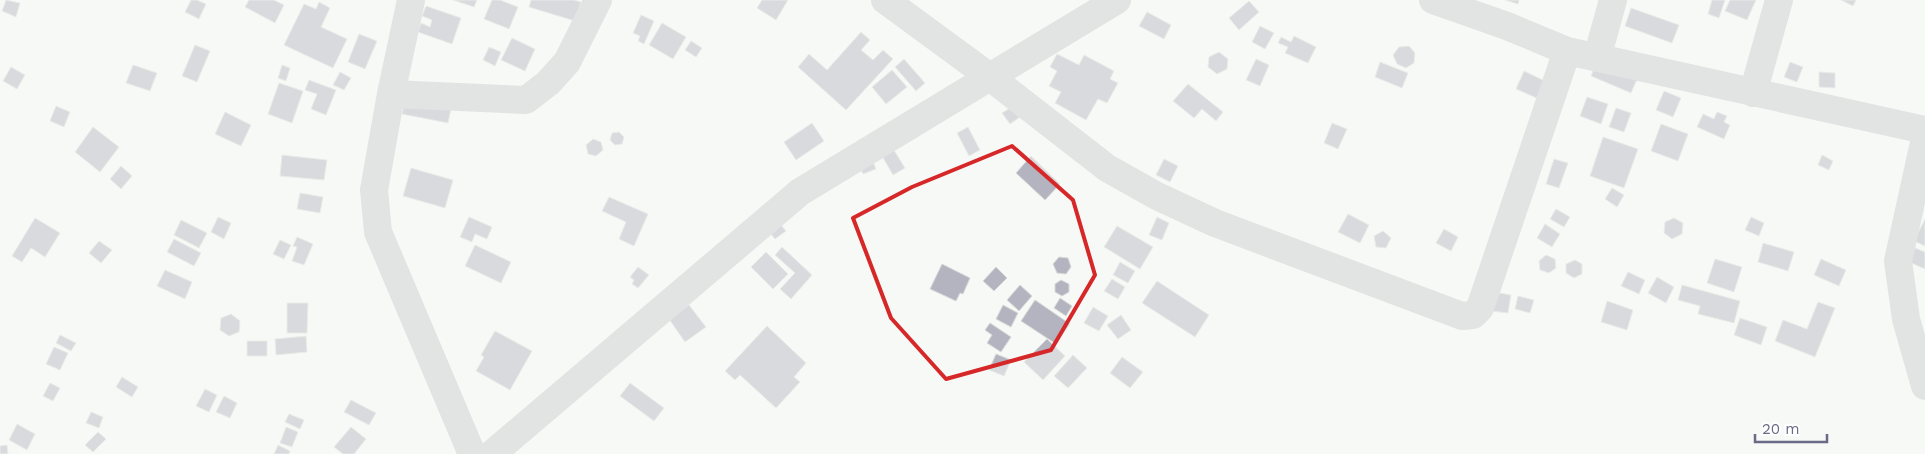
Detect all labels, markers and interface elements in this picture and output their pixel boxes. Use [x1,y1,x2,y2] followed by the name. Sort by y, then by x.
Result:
[1755,412,1828,444] scale bar
[1762,420,1800,438] text: 20 m

